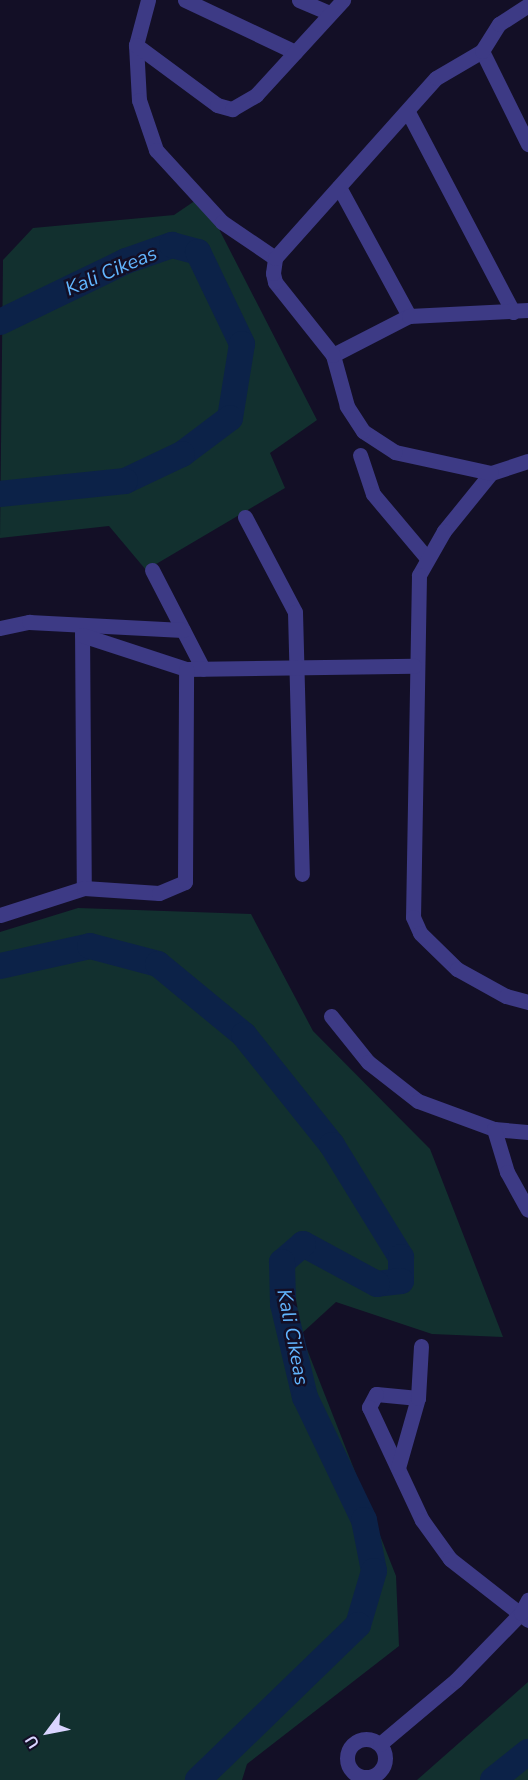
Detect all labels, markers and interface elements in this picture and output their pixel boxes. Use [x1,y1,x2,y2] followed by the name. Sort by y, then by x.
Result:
[61,241,161,301] water label: Kali Cikeas
[272,1287,314,1387] water label: Kali Cikeas
[18,1702,78,1762] north arrow
[20,1731,45,1752] text: U

